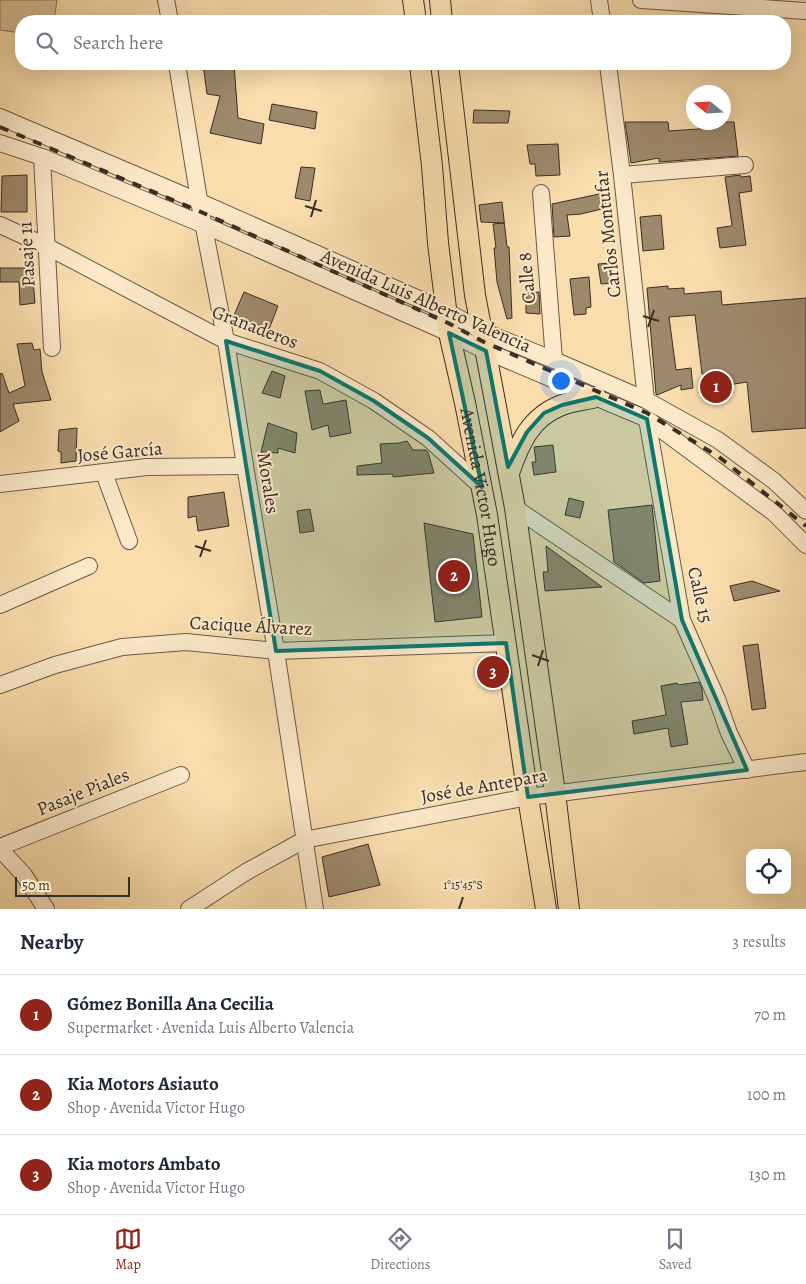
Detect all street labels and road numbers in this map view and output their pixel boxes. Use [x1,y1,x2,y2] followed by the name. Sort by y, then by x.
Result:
[588,169,628,299] street label: Carlos Montufar
[12,220,42,287] street label: Pasaje 11
[316,242,535,359] street label: Avenida Luis Alberto Valencia
[512,251,542,305] street label: Calle 8
[208,299,302,355] street label: Granaderos
[453,405,507,568] street label: Avenida Victor Hugo
[76,435,164,469] street label: José García
[250,450,286,516] street label: Morales
[681,564,719,626] street label: Calle 15
[189,610,313,642] street label: Cacique Álvarez
[33,762,133,822] street label: Pasaje Piales
[419,762,549,810] street label: José de Antepara

